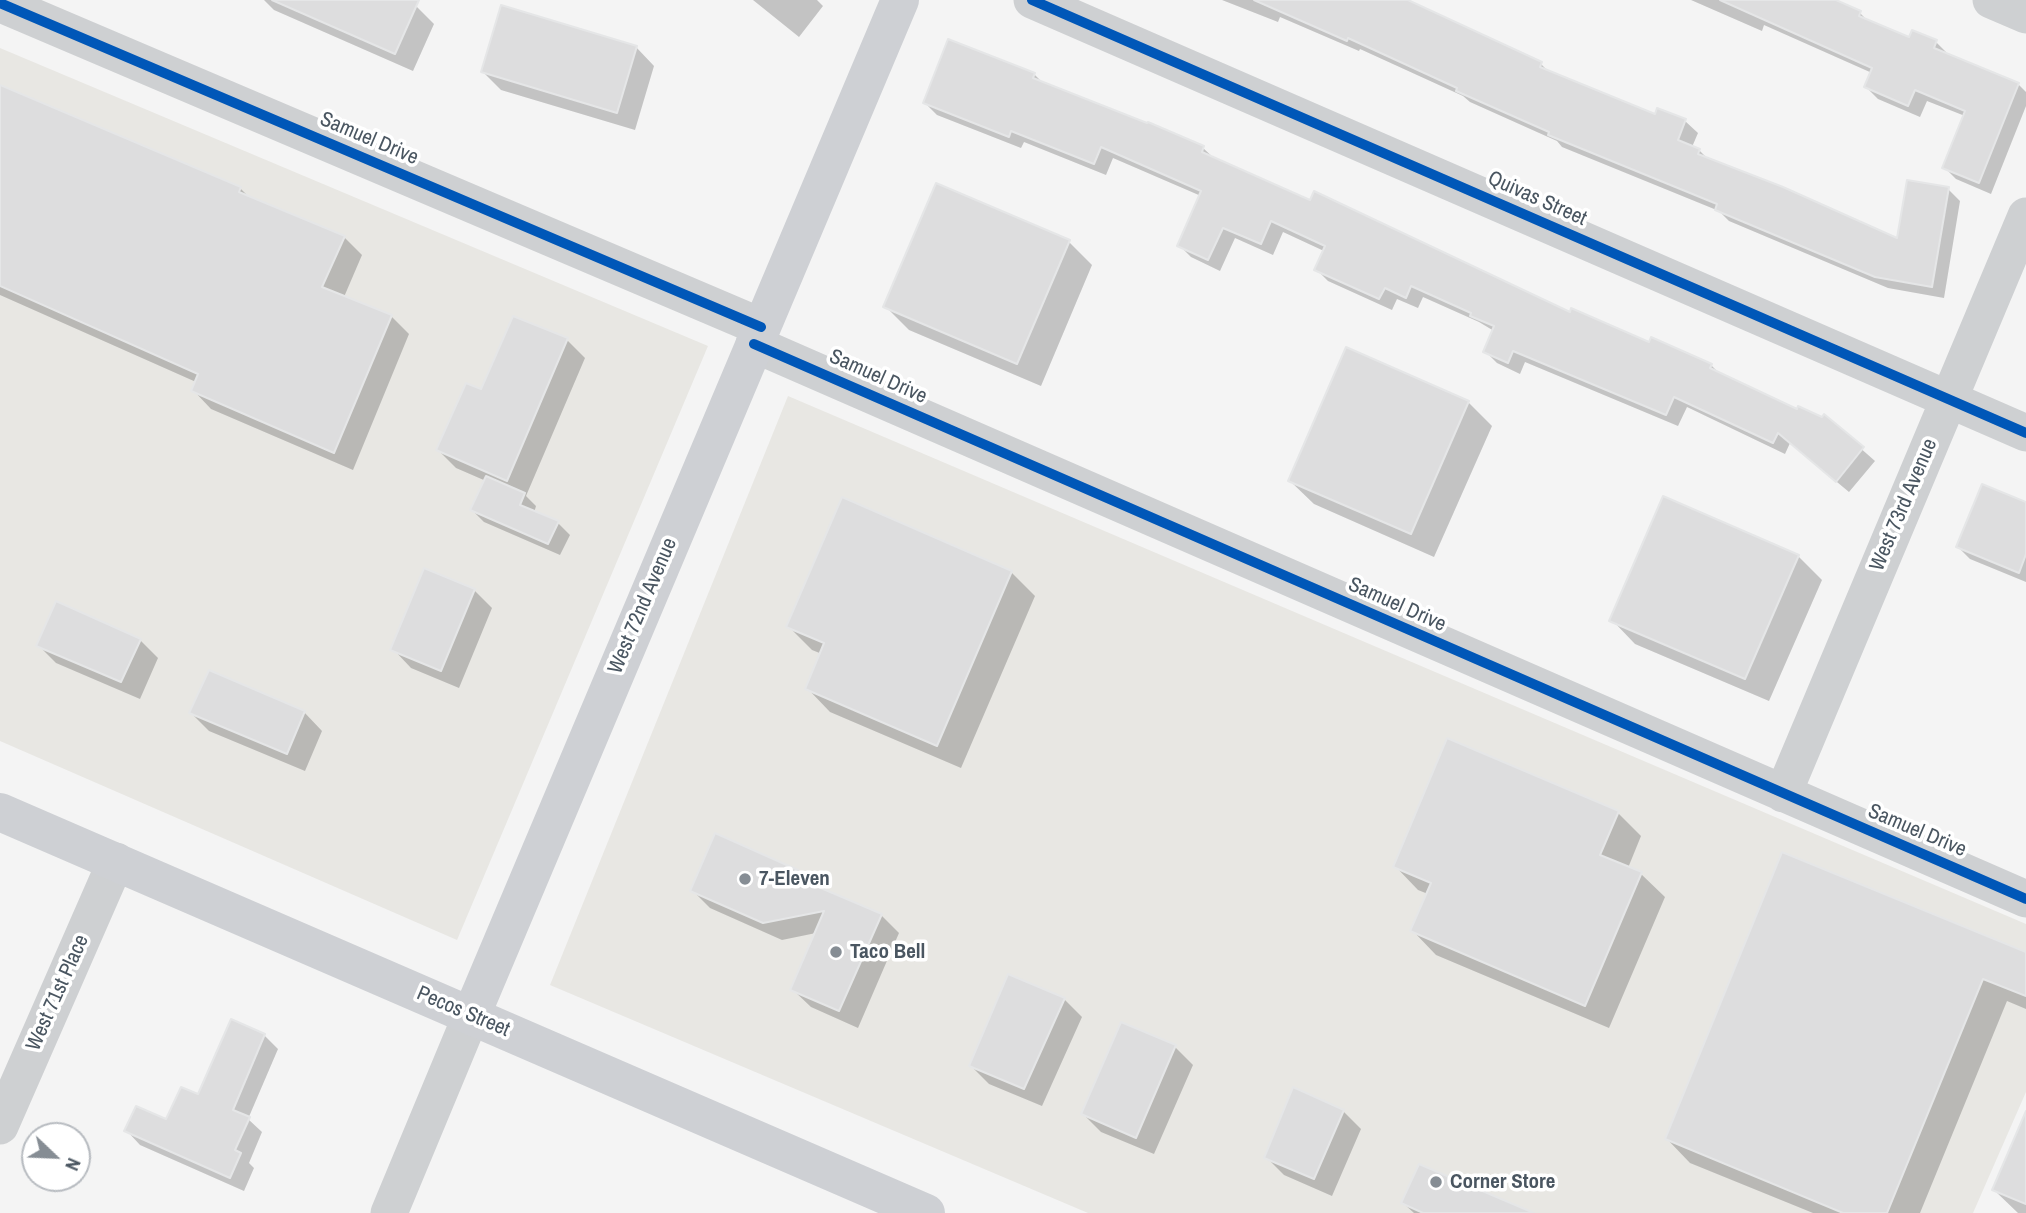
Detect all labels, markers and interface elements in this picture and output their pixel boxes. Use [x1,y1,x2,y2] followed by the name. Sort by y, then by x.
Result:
[316,107,422,171] street label: Samuel Drive
[1484,166,1590,232] street label: Quivas Street
[825,344,931,410] street label: Samuel Drive
[1865,435,1943,575] street label: West 73rd Avenue
[603,534,683,678] street label: West 72nd Avenue
[1344,572,1450,638] street label: Samuel Drive
[1864,799,1970,863] street label: Samuel Drive
[759,866,830,892] place label: 7-Eleven
[737,871,753,887] marker: 7-Eleven
[21,931,95,1055] street label: West 71st Place
[850,939,925,965] place label: Taco Bell
[828,944,844,960] marker: Taco Bell
[413,981,513,1043] street label: Pecos Street
[21,1122,91,1192] north arrow
[59,1154,88,1175] text: N
[1450,1169,1555,1195] place label: Corner Store
[1428,1174,1444,1190] marker: Corner Store

